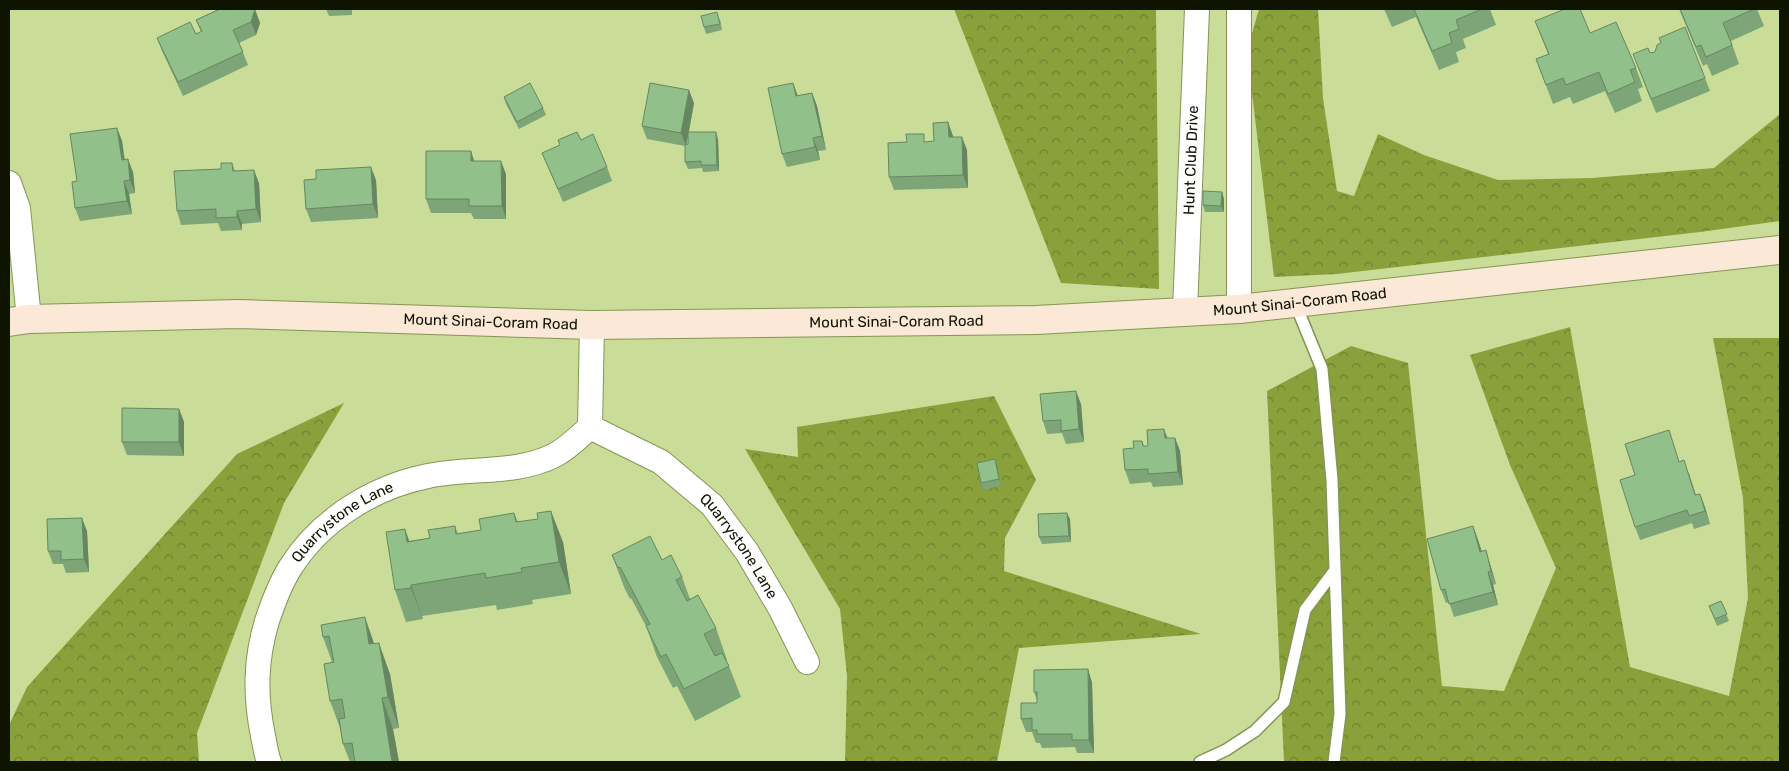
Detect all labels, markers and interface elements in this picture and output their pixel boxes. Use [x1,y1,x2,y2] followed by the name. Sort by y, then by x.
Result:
[1180,105,1202,215] street label: Hunt Club Drive
[1213,284,1388,319] street label: Mount Sinai-Coram Road
[403,310,578,334] street label: Mount Sinai-Coram Road
[809,312,984,332] street label: Mount Sinai-Coram Road
[288,478,396,566] street label: Quarrystone Lane
[696,490,782,602] street label: Quarrystone Lane

